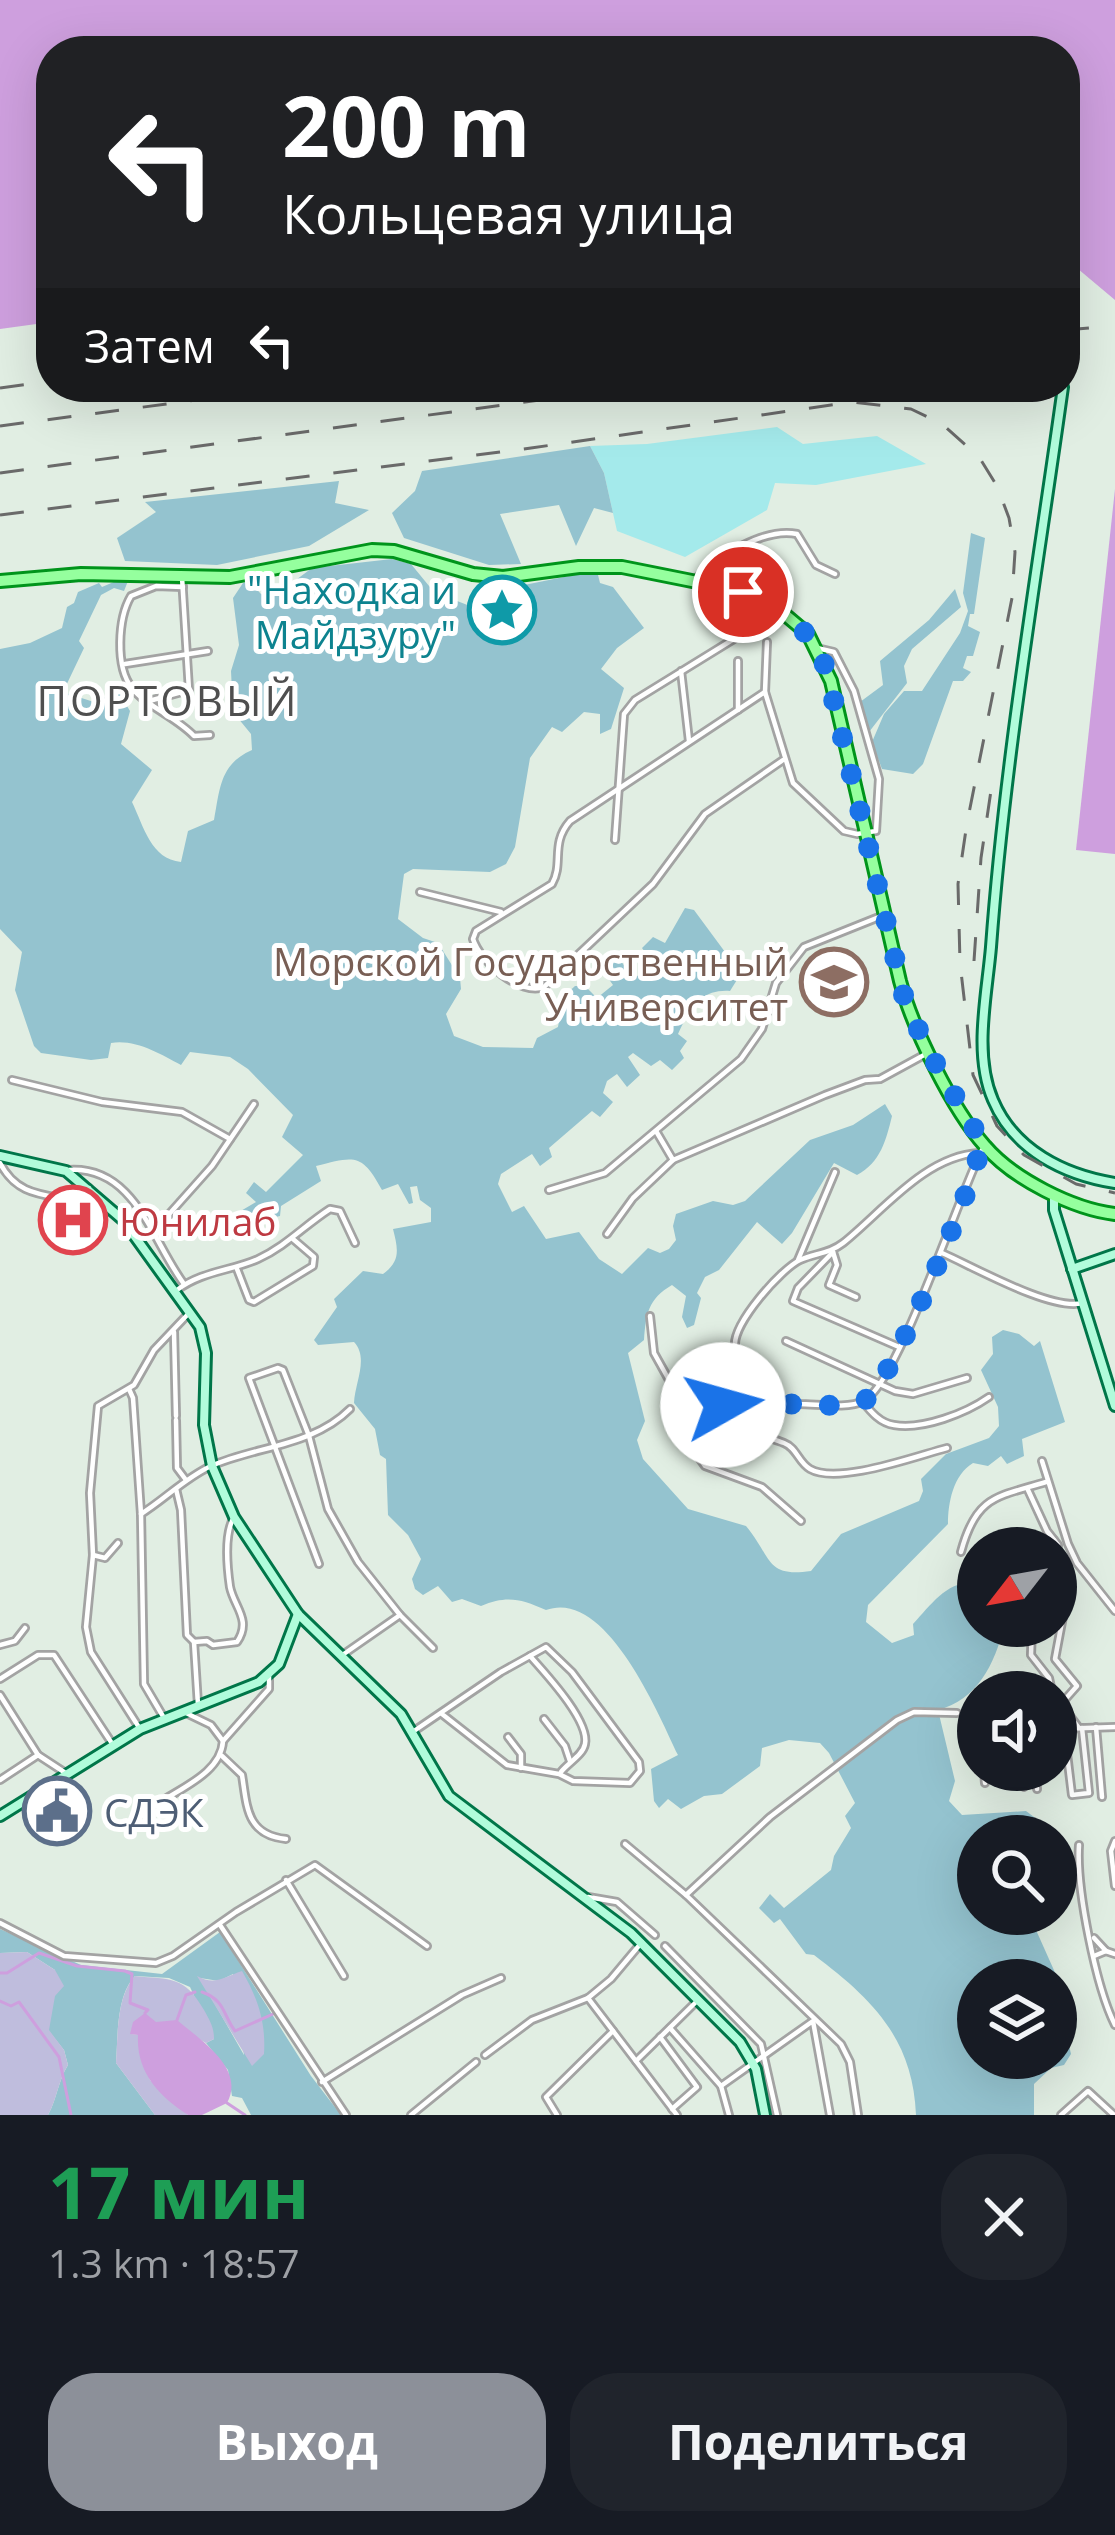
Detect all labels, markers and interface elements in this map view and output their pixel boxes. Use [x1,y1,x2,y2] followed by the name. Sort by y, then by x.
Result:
[282,67,530,182] text: 200 m
[84,84,240,240] icon: left
[282,176,735,250] text: Кольцевая улица
[239,312,305,378] icon: left
[84,315,215,376] text: Затем
[692,541,794,643] pin
[710,559,776,625] icon: arrive
[247,562,456,660] place label: "Находка и Майдзуру"
[467,575,537,645] place icon: "Находка и Майдзуру"
[37,671,299,728] district label: ПОРТОВЫЙ
[273,934,788,1032] place label: Морской Государственный Университет
[799,947,869,1017] school or university icon: Морской Государственный Университет
[38,1185,108,1255] hospital icon: Юнилаб
[119,1194,277,1247] place label: Юнилаб
[660,1342,786,1468] position arrow
[957,1527,1077,1647] north arrow
[957,1527,1077,2079] map controls
[957,1671,1077,1791] button: sound
[22,1776,92,1846] public building icon: СДЭК
[104,1785,204,1838] place label: СДЭК
[957,1815,1077,1935] button: search
[957,1959,1077,2079] button: layers
[48,2142,309,2240] text: 17 мин
[941,2154,1067,2280] button: close
[48,2236,300,2289] text: 1.3 km · 18:57
[48,2373,546,2511] button: Выход
[570,2373,1067,2511] button: Поделиться

